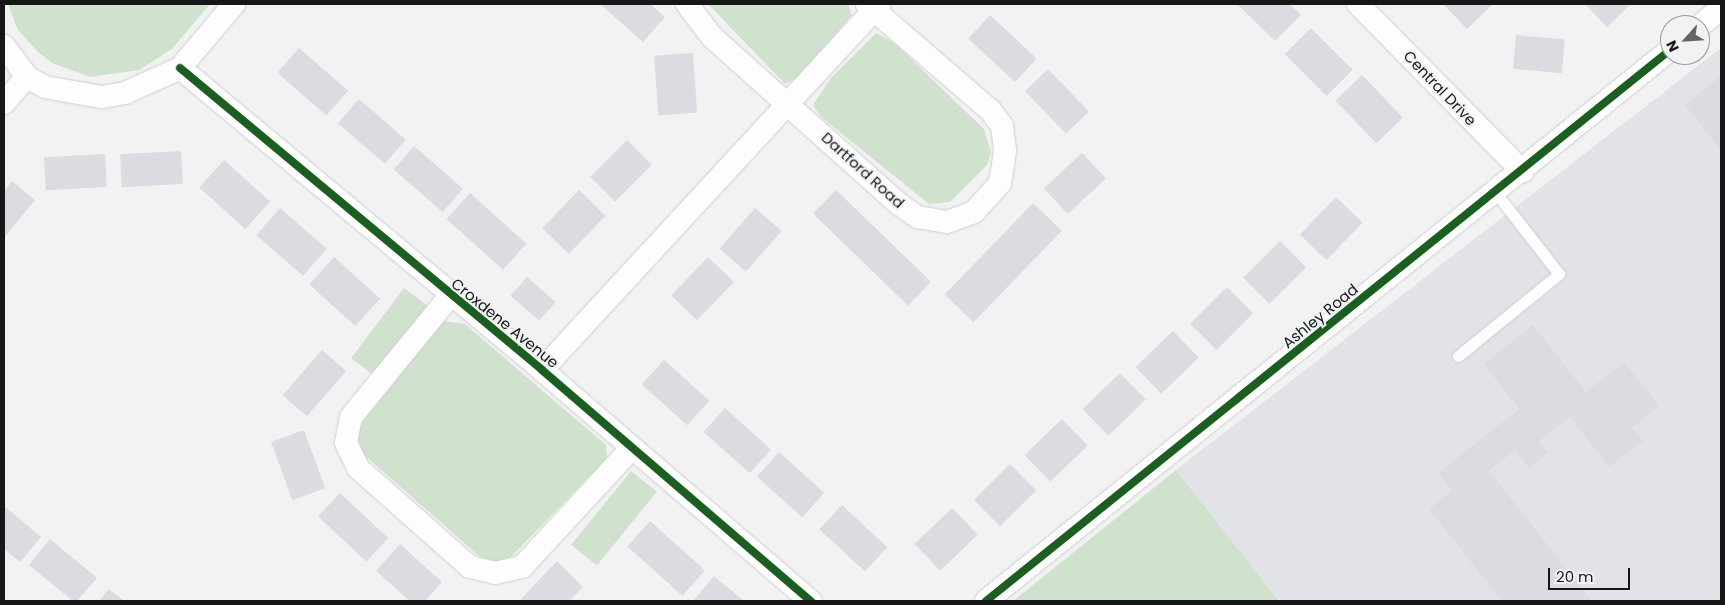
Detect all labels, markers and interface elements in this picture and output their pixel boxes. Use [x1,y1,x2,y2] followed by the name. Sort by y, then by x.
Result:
[1660,15,1710,65] north arrow
[1661,37,1684,55] text: N
[1400,47,1480,129] street label: Central Drive
[818,128,908,212] street label: Dartford Road
[448,274,562,372] street label: Croxdene Avenue
[1279,280,1361,352] street label: Ashley Road
[1550,558,1632,590] scale bar
[1556,566,1594,587] text: 20 m

